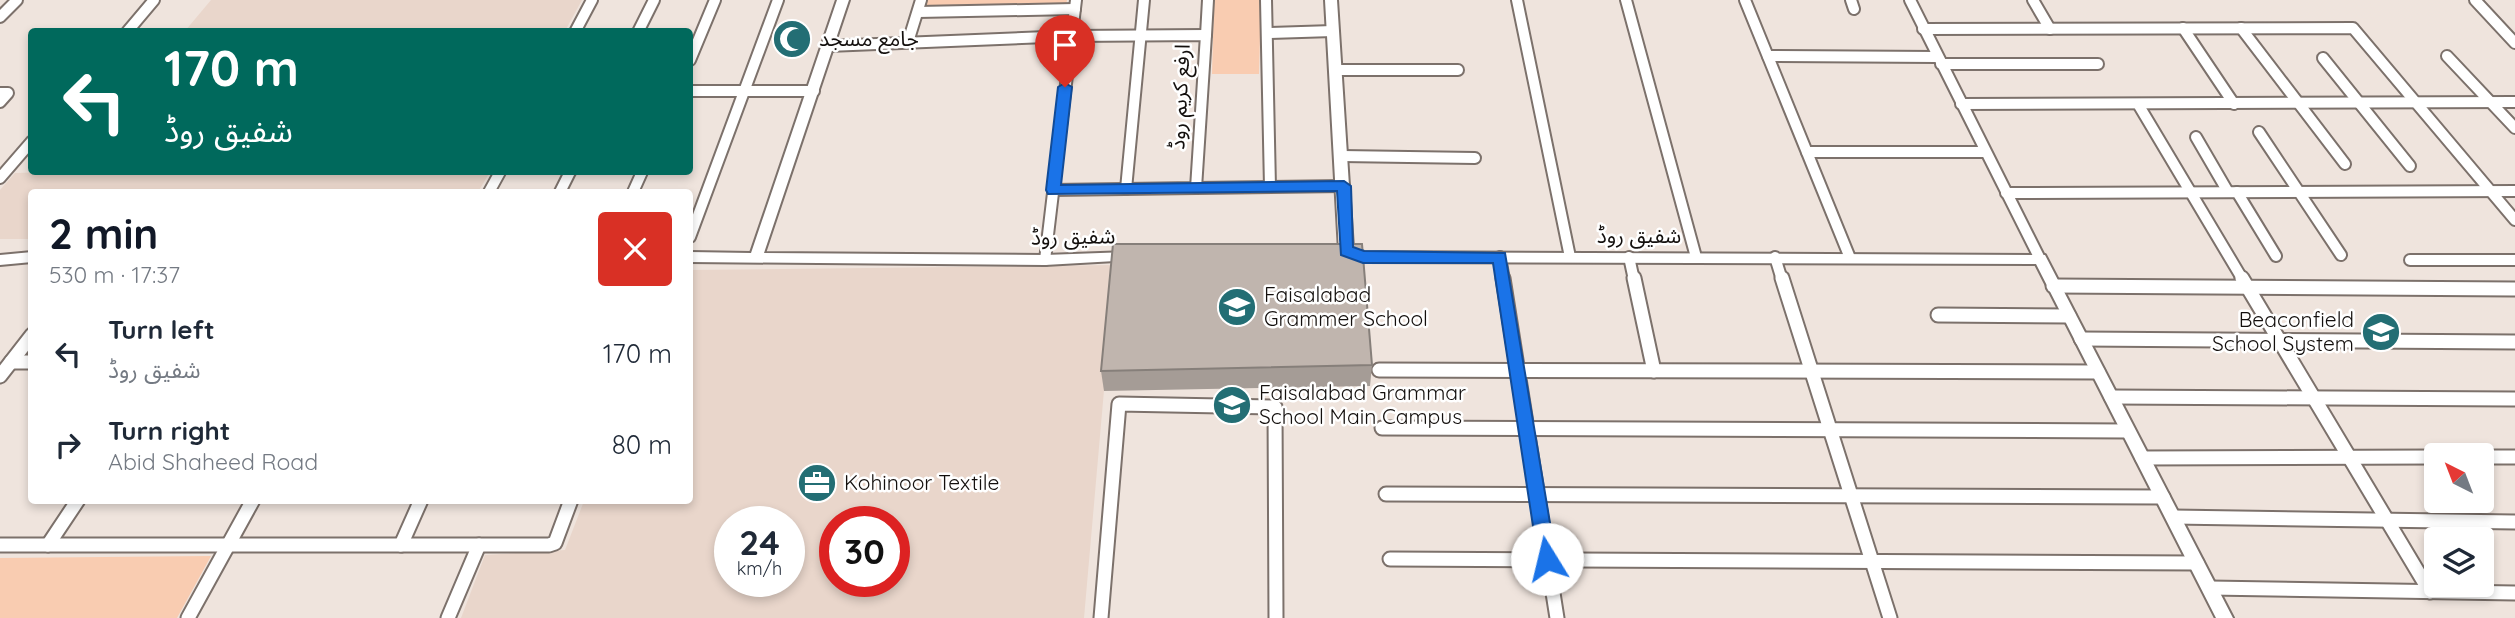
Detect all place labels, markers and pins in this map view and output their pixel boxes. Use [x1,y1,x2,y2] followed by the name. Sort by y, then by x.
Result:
[1035,15,1095,87] pin
[771,18,813,60] mosque icon: جامع مسجد
[819,25,919,54] place label: جامع مسجد
[1264,281,1428,331] place label: Faisalabad Grammer School
[1216,286,1258,328] school or university icon: Faisalabad Grammer School
[2212,306,2354,356] place label: Beaconfield School System
[2360,311,2402,353] school or university icon: Beaconfield School System
[1259,379,1466,429] place label: Faisalabad Grammar School Main Campus
[1211,384,1253,426] school or university icon: Faisalabad Grammar School Main Campus
[796,462,838,504] office icon: Kohinoor Textile
[844,469,999,495] place label: Kohinoor Textile

